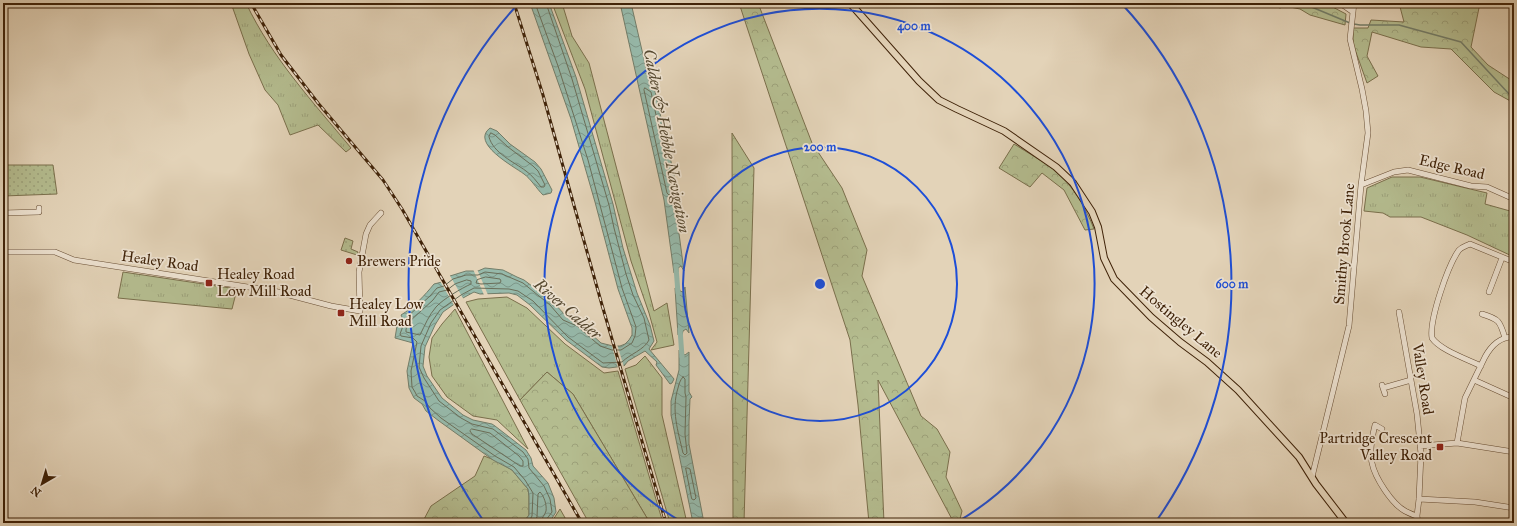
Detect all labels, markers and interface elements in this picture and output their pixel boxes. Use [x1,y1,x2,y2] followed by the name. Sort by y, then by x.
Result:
[897,19,932,34] text: 400 m
[640,47,694,235] water label: Calder & Hebble Navigation
[804,140,837,154] text: 200 m
[1417,151,1487,183] street label: Edge Road
[1330,183,1358,305] street label: Smithy Brook Lane
[120,247,200,275] street label: Healey Road
[357,252,441,270] place label: Brewers Pride
[344,256,354,266] marker: Brewers Pride
[217,265,312,300] place label: Healey Road Low Mill Road
[530,274,607,344] water label: River Calder
[813,277,827,291] centre of rings
[1216,277,1249,291] text: 600 m
[204,278,214,288] marker: Healey Road Low Mill Road
[1136,282,1226,362] street label: Hostingley Lane
[349,295,424,330] place label: Healey Low Mill Road
[336,308,346,318] marker: Healey Low Mill Road
[1408,341,1438,416] street label: Valley Road
[1319,429,1433,464] place label: Partridge Crescent Valley Road
[1435,442,1445,452] marker: Partridge Crescent Valley Road
[22,464,62,504] north arrow
[28,483,44,499] text: N

